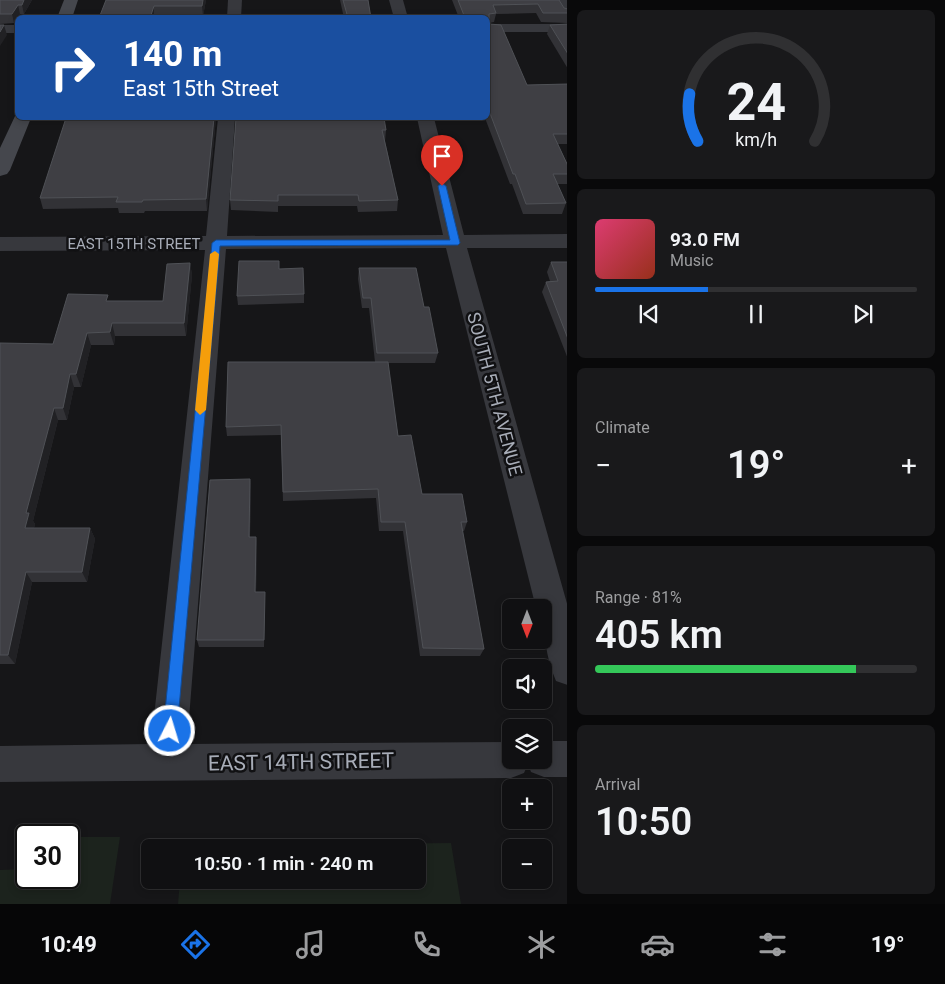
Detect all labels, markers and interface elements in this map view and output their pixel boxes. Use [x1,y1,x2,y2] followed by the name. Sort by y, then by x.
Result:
[123,34,222,75] text: 140 m
[40,35,105,100] icon: right
[726,72,786,133] text: 24
[123,76,279,101] text: East 15th Street
[735,129,777,150] text: km/h
[421,135,463,186] pin
[428,142,456,170] icon: arrive
[670,228,740,251] text: 93.0 FM
[67,235,201,253] street label: EAST 15TH STREET
[670,251,713,270] text: Music
[635,300,663,328] icon: previous
[742,300,770,328] icon: pause
[849,300,877,328] icon: next
[463,310,527,478] street label: SOUTH 5TH AVENUE
[595,418,650,437] text: Climate
[727,443,785,487] text: 19°
[595,449,611,482] text: −
[901,449,917,482] text: +
[595,588,682,607] text: Range · 81%
[502,599,552,649] north arrow
[502,599,552,889] map controls
[595,613,723,657] text: 405 km
[502,659,552,709] button: sound
[143,704,195,756] position arrow
[502,719,552,769] button: layers
[208,748,395,776] street label: EAST 14TH STREET
[595,775,640,794] text: Arrival
[502,779,552,829] button: +
[595,800,692,844] text: 10:50
[15,824,80,889] speed limit sign: 30
[502,839,552,889] button: −
[193,852,374,875] text: 10:50 · 1 min · 240 m
[178,927,213,962] icon: directions
[293,927,328,962] icon: music
[409,927,444,962] icon: phone
[524,927,559,962] icon: climate
[640,927,675,962] icon: car
[755,927,790,962] icon: filters
[40,932,97,957] text: 10:49
[871,932,905,957] text: 19°

